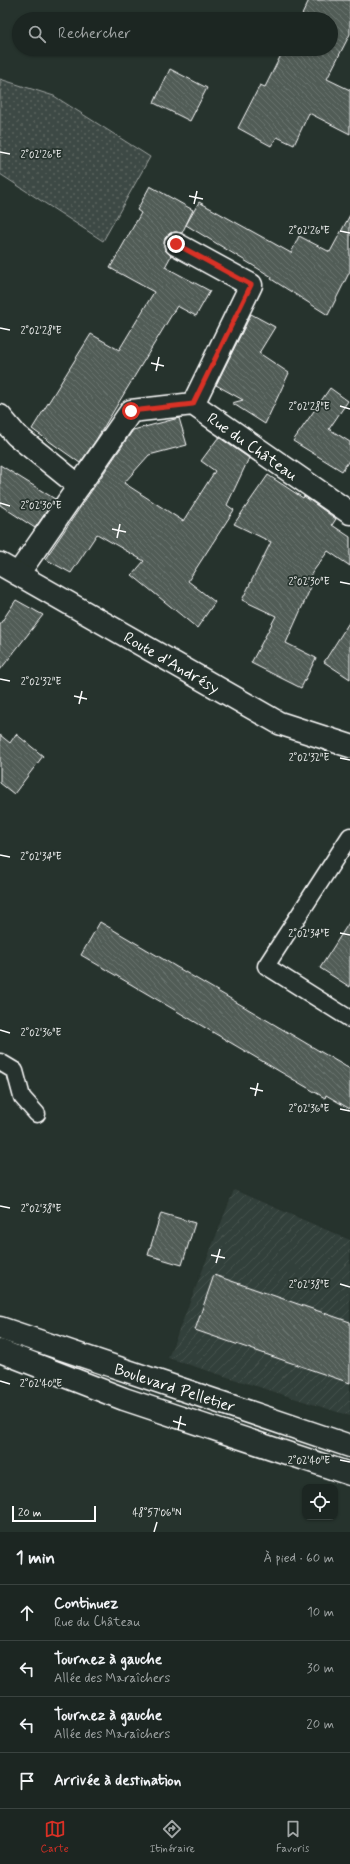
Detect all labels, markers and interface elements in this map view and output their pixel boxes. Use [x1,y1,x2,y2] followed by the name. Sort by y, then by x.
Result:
[12,12,338,56] search box
[26,23,48,45] icon: search
[58,24,131,44] text: Rechercher
[20,148,62,162] text: 2°02'26"E
[288,224,330,238] text: 2°02'26"E
[167,235,185,253] route end
[20,324,62,338] text: 2°02'28"E
[288,400,330,414] text: 2°02'28"E
[122,402,140,420] route start
[203,408,302,486] street label: Rue du Château
[21,499,62,513] text: 2°02'30"E
[289,575,330,589] text: 2°02'30"E
[119,627,223,699] street label: Route d'Andrésy
[21,675,61,689] text: 2°02'32"E
[289,751,329,765] text: 2°02'32"E
[20,850,62,864] text: 2°02'34"E
[288,927,330,941] text: 2°02'34"E
[21,1026,62,1040] text: 2°02'36"E
[289,1102,330,1116] text: 2°02'36"E
[21,1202,62,1216] text: 2°02'38"E
[289,1278,330,1292] text: 2°02'38"E
[111,1359,238,1418] street label: Boulevard Pelletier
[20,1377,62,1391] text: 2°02'40"E
[288,1454,330,1468] text: 2°02'40"E
[302,1484,338,1520] map controls
[302,1484,338,1520] button: locate
[12,1504,96,1523] scale bar
[18,1506,41,1520] text: 20 m
[132,1506,182,1520] text: 48°57'06"N
[16,1547,55,1569] text: 1 min
[263,1550,334,1567] text: À pied · 60 m
[54,1594,118,1614] text: Continuez
[16,1602,38,1624] icon: ahead
[307,1604,334,1621] text: 10 m
[54,1614,140,1631] text: Rue du Château
[54,1650,162,1670] text: Tournez à gauche
[16,1658,38,1680] icon: left
[307,1660,334,1677] text: 30 m
[54,1670,170,1687] text: Allée des Maraîchers
[54,1706,162,1726] text: Tournez à gauche
[16,1714,38,1736] icon: left
[306,1716,334,1733] text: 20 m
[54,1726,170,1743] text: Allée des Maraîchers
[16,1770,38,1792] icon: arrive
[54,1771,181,1791] text: Arrivée à destination
[41,1818,69,1856] tab: Carte
[150,1818,195,1856] tab: Itinéraire
[276,1818,309,1856] tab: Favoris

